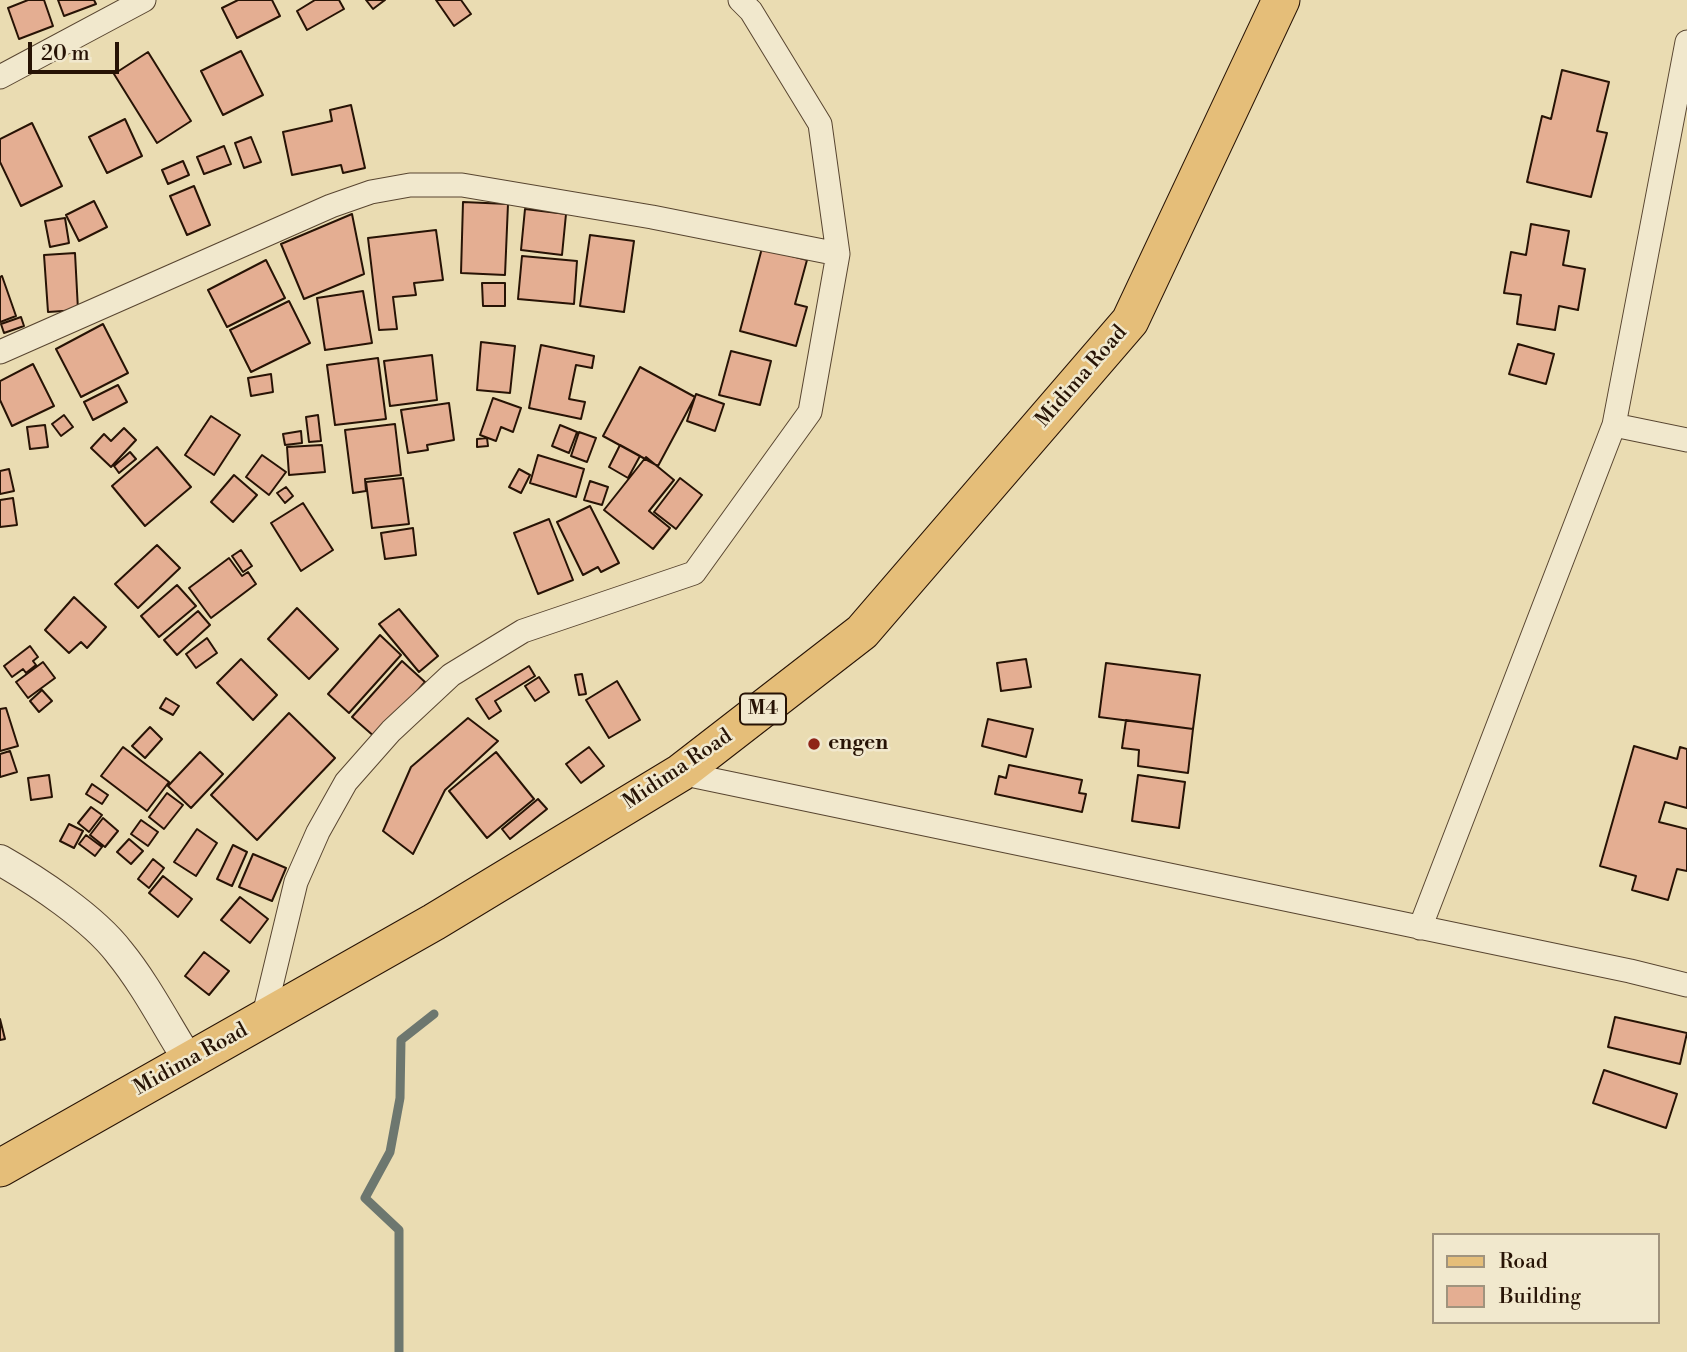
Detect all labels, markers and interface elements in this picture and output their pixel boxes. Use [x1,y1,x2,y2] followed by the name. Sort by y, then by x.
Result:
[32,28,122,72] scale bar
[41,41,90,67] text: 20 m
[1031,321,1133,433] street label: Midima Road
[740,694,786,724] road number: M4
[619,724,737,816] street label: Midima Road
[828,731,888,757] place label: engen
[806,736,822,752] marker: engen
[130,1018,252,1102] street label: Midima Road
[1432,1233,1659,1324] legend
[1499,1249,1548,1275] text: Road
[1499,1284,1581,1310] text: Building

